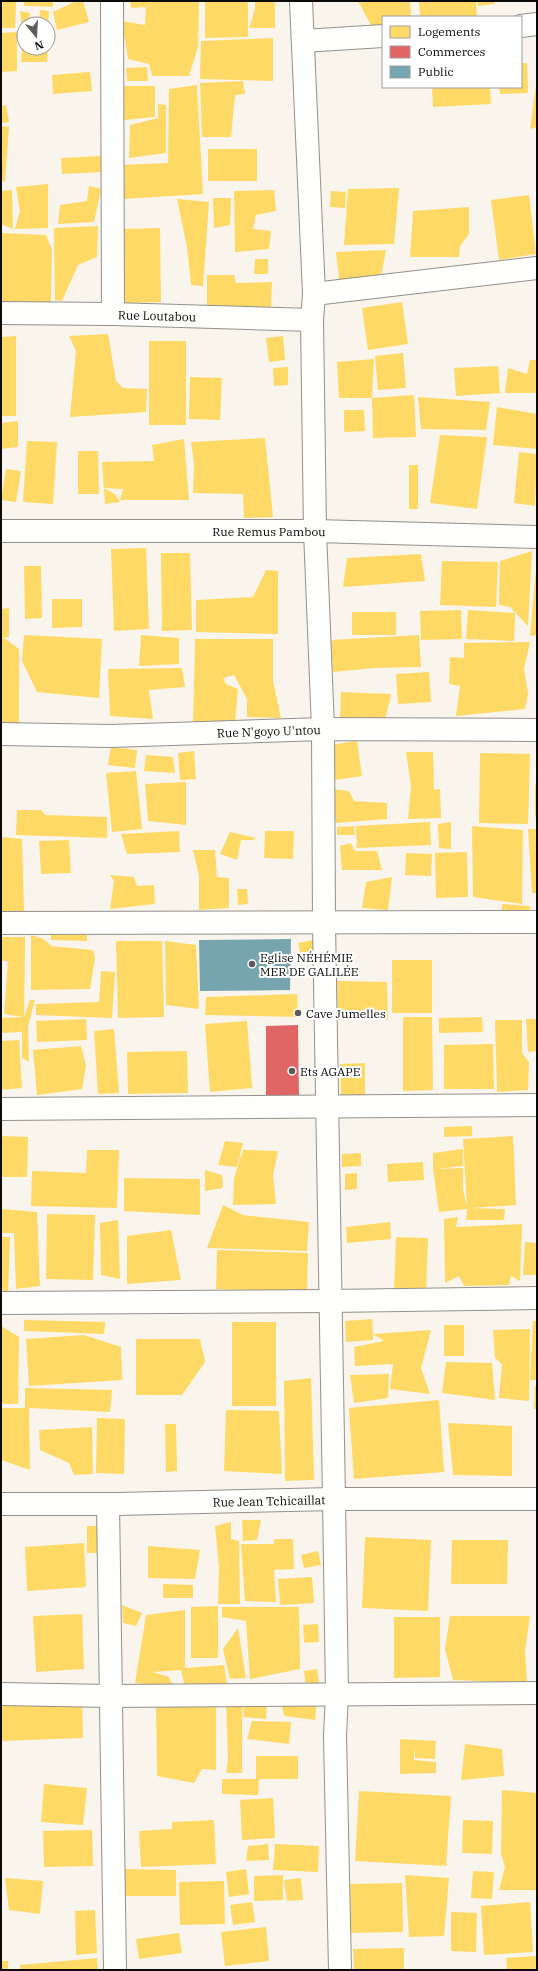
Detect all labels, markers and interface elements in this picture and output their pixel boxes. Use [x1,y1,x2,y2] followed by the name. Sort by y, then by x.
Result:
[16,16,56,56] north arrow
[382,16,522,88] legend
[418,24,481,39] text: Logements
[33,38,45,54] text: N
[418,44,486,59] text: Commerces
[418,64,454,79] text: Public
[118,307,197,324] street label: Rue Loutabou
[212,524,326,539] street label: Rue Remus Pambou
[217,722,322,740] street label: Rue N'goyo U'ntou
[260,950,359,979] place label: Eglise NÉHÉMIE MER DE GALILÉE
[247,959,257,969] marker: Eglise NÉHÉMIE MER DE GALILÉE
[306,1006,386,1021] place label: Cave Jumelles
[293,1008,303,1018] marker: Cave Jumelles
[300,1064,360,1079] place label: Ets AGAPE
[287,1066,297,1076] marker: Ets AGAPE
[212,1492,326,1509] street label: Rue Jean Tchicaillat

